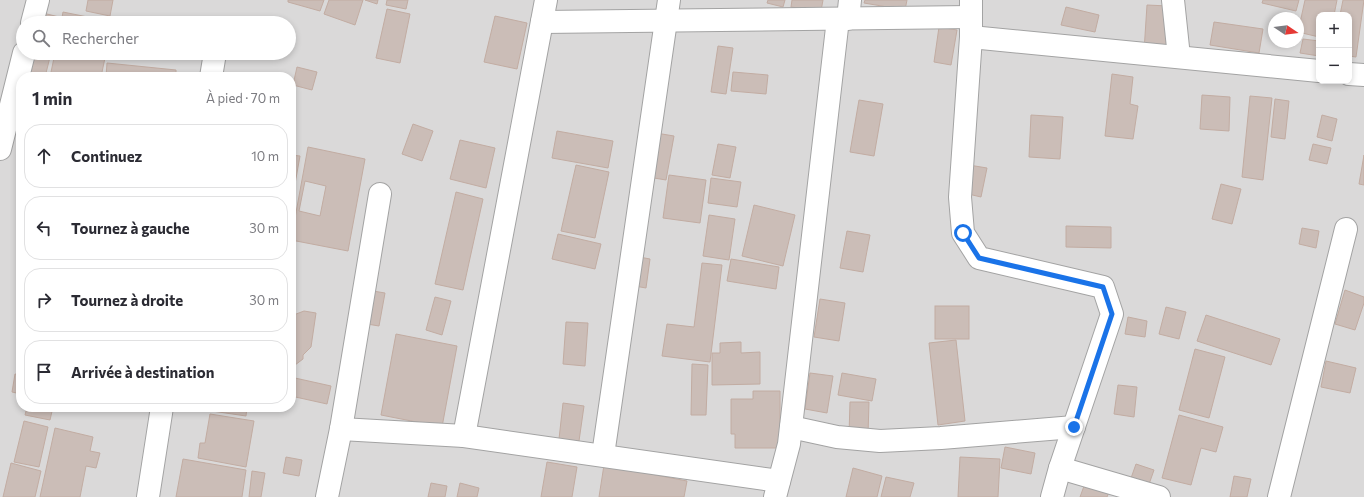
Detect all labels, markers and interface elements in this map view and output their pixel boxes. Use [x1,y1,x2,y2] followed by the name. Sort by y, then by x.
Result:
[1268,12,1304,48] north arrow
[1316,12,1352,84] map controls
[1316,12,1352,48] button: +
[16,16,296,60] search box
[30,27,52,49] icon: search
[62,29,139,47] text: Rechercher
[1316,48,1352,84] button: −
[32,88,72,109] text: 1 min
[206,90,280,106] text: À pied · 70 m
[33,145,55,167] icon: ahead
[71,147,142,165] text: Continuez
[251,148,279,164] text: 10 m
[33,217,55,239] icon: left
[71,219,190,237] text: Tournez à gauche
[249,220,279,236] text: 30 m
[954,224,972,242] route start
[33,289,55,311] icon: right
[71,291,183,309] text: Tournez à droite
[249,292,279,308] text: 30 m
[33,361,55,383] icon: arrive
[71,363,214,381] text: Arrivée à destination
[1065,418,1083,436] route end

